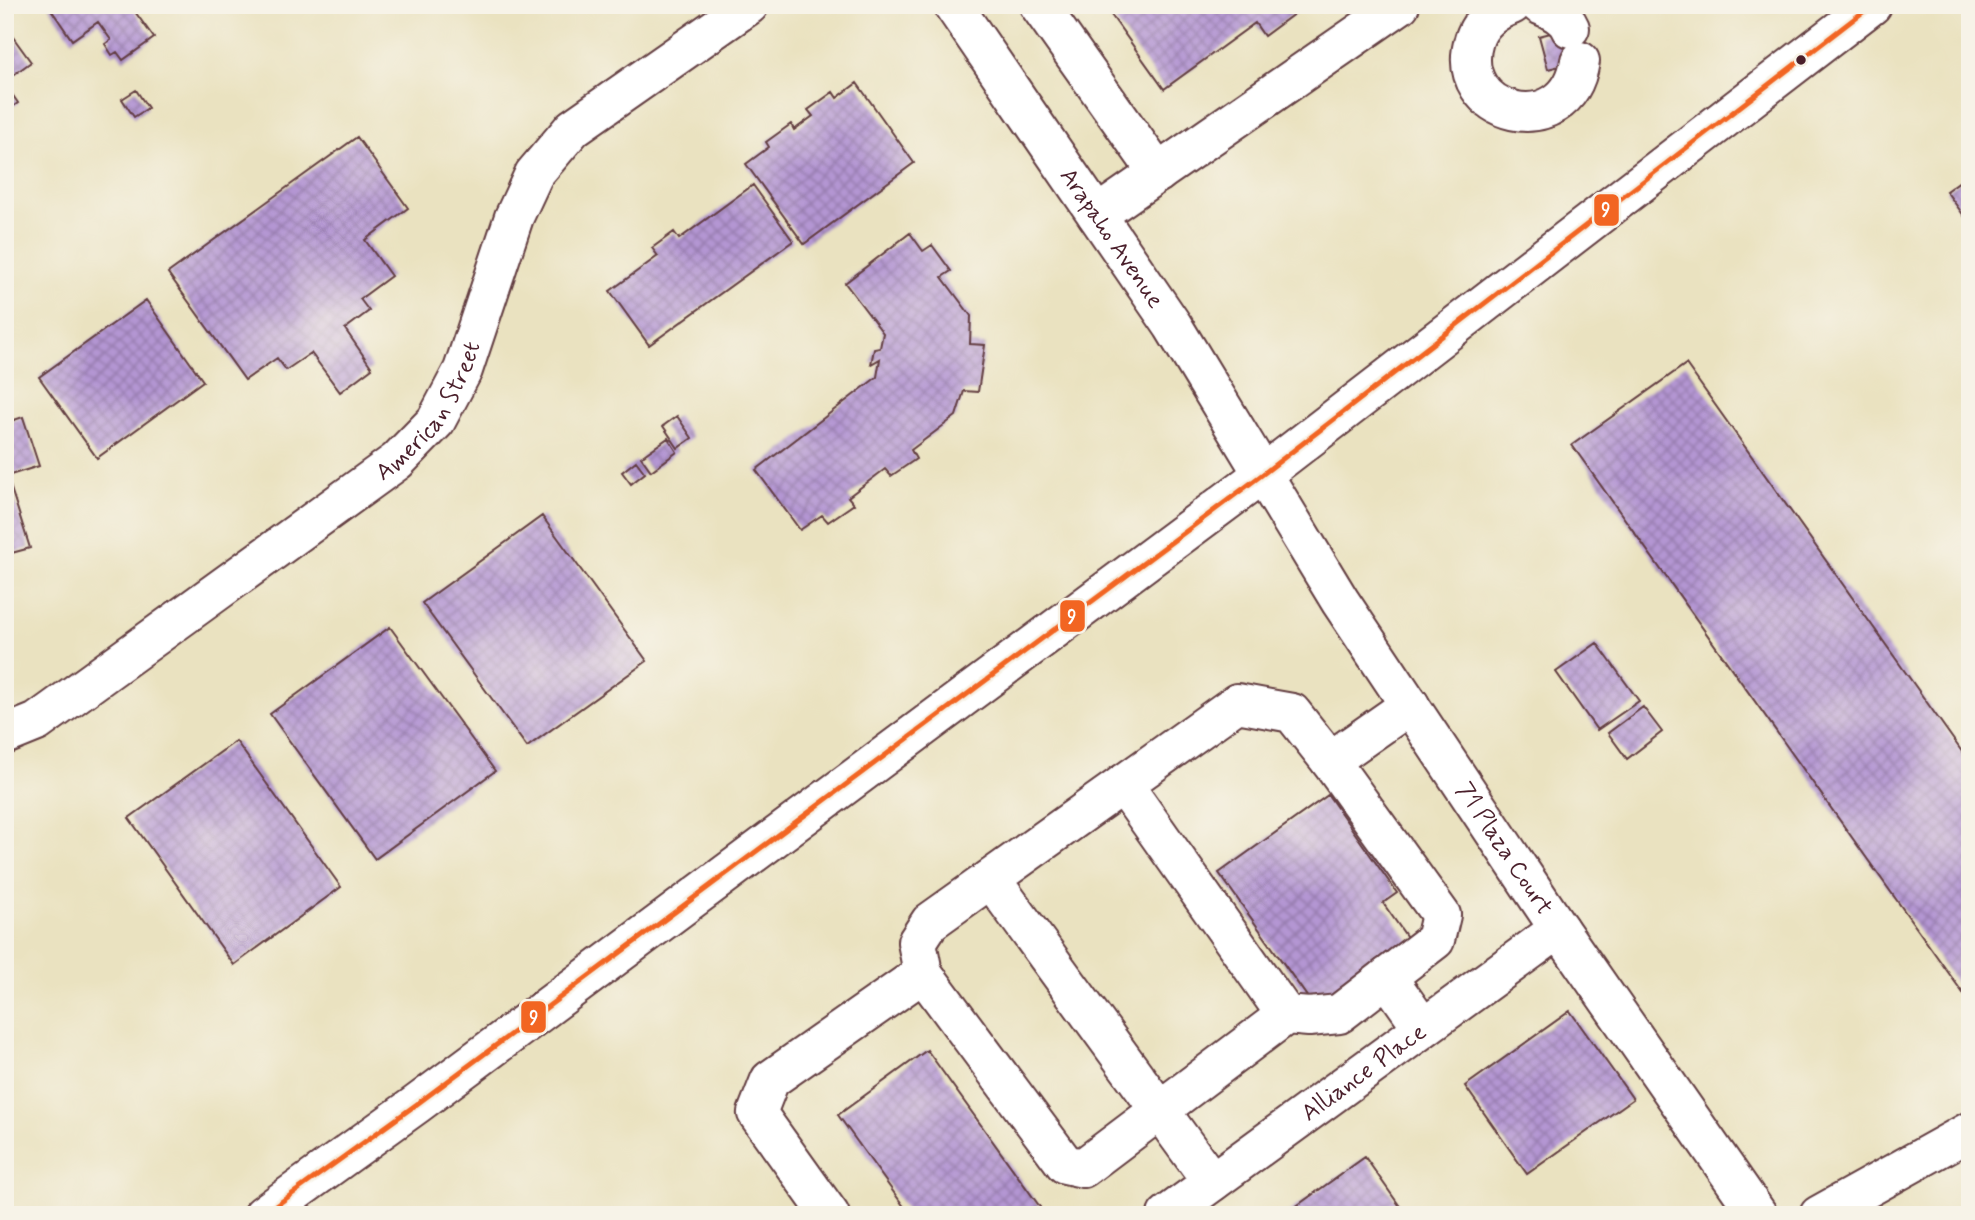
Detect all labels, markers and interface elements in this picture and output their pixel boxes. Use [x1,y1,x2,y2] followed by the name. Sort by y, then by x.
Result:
[1794,53,1808,67] unlabelled marker
[1052,162,1170,315] street label: Arapaho Avenue
[1593,193,1620,227] line badge: 9
[1601,198,1611,223] text: 9
[370,338,488,489] street label: American Street
[1059,599,1086,633] line badge: 9
[1067,605,1077,630] text: 9
[1448,776,1559,921] street label: 71 Plaza Court
[520,1000,547,1034] line badge: 9
[529,1006,539,1031] text: 9
[1296,1017,1433,1129] street label: Alliance Place

